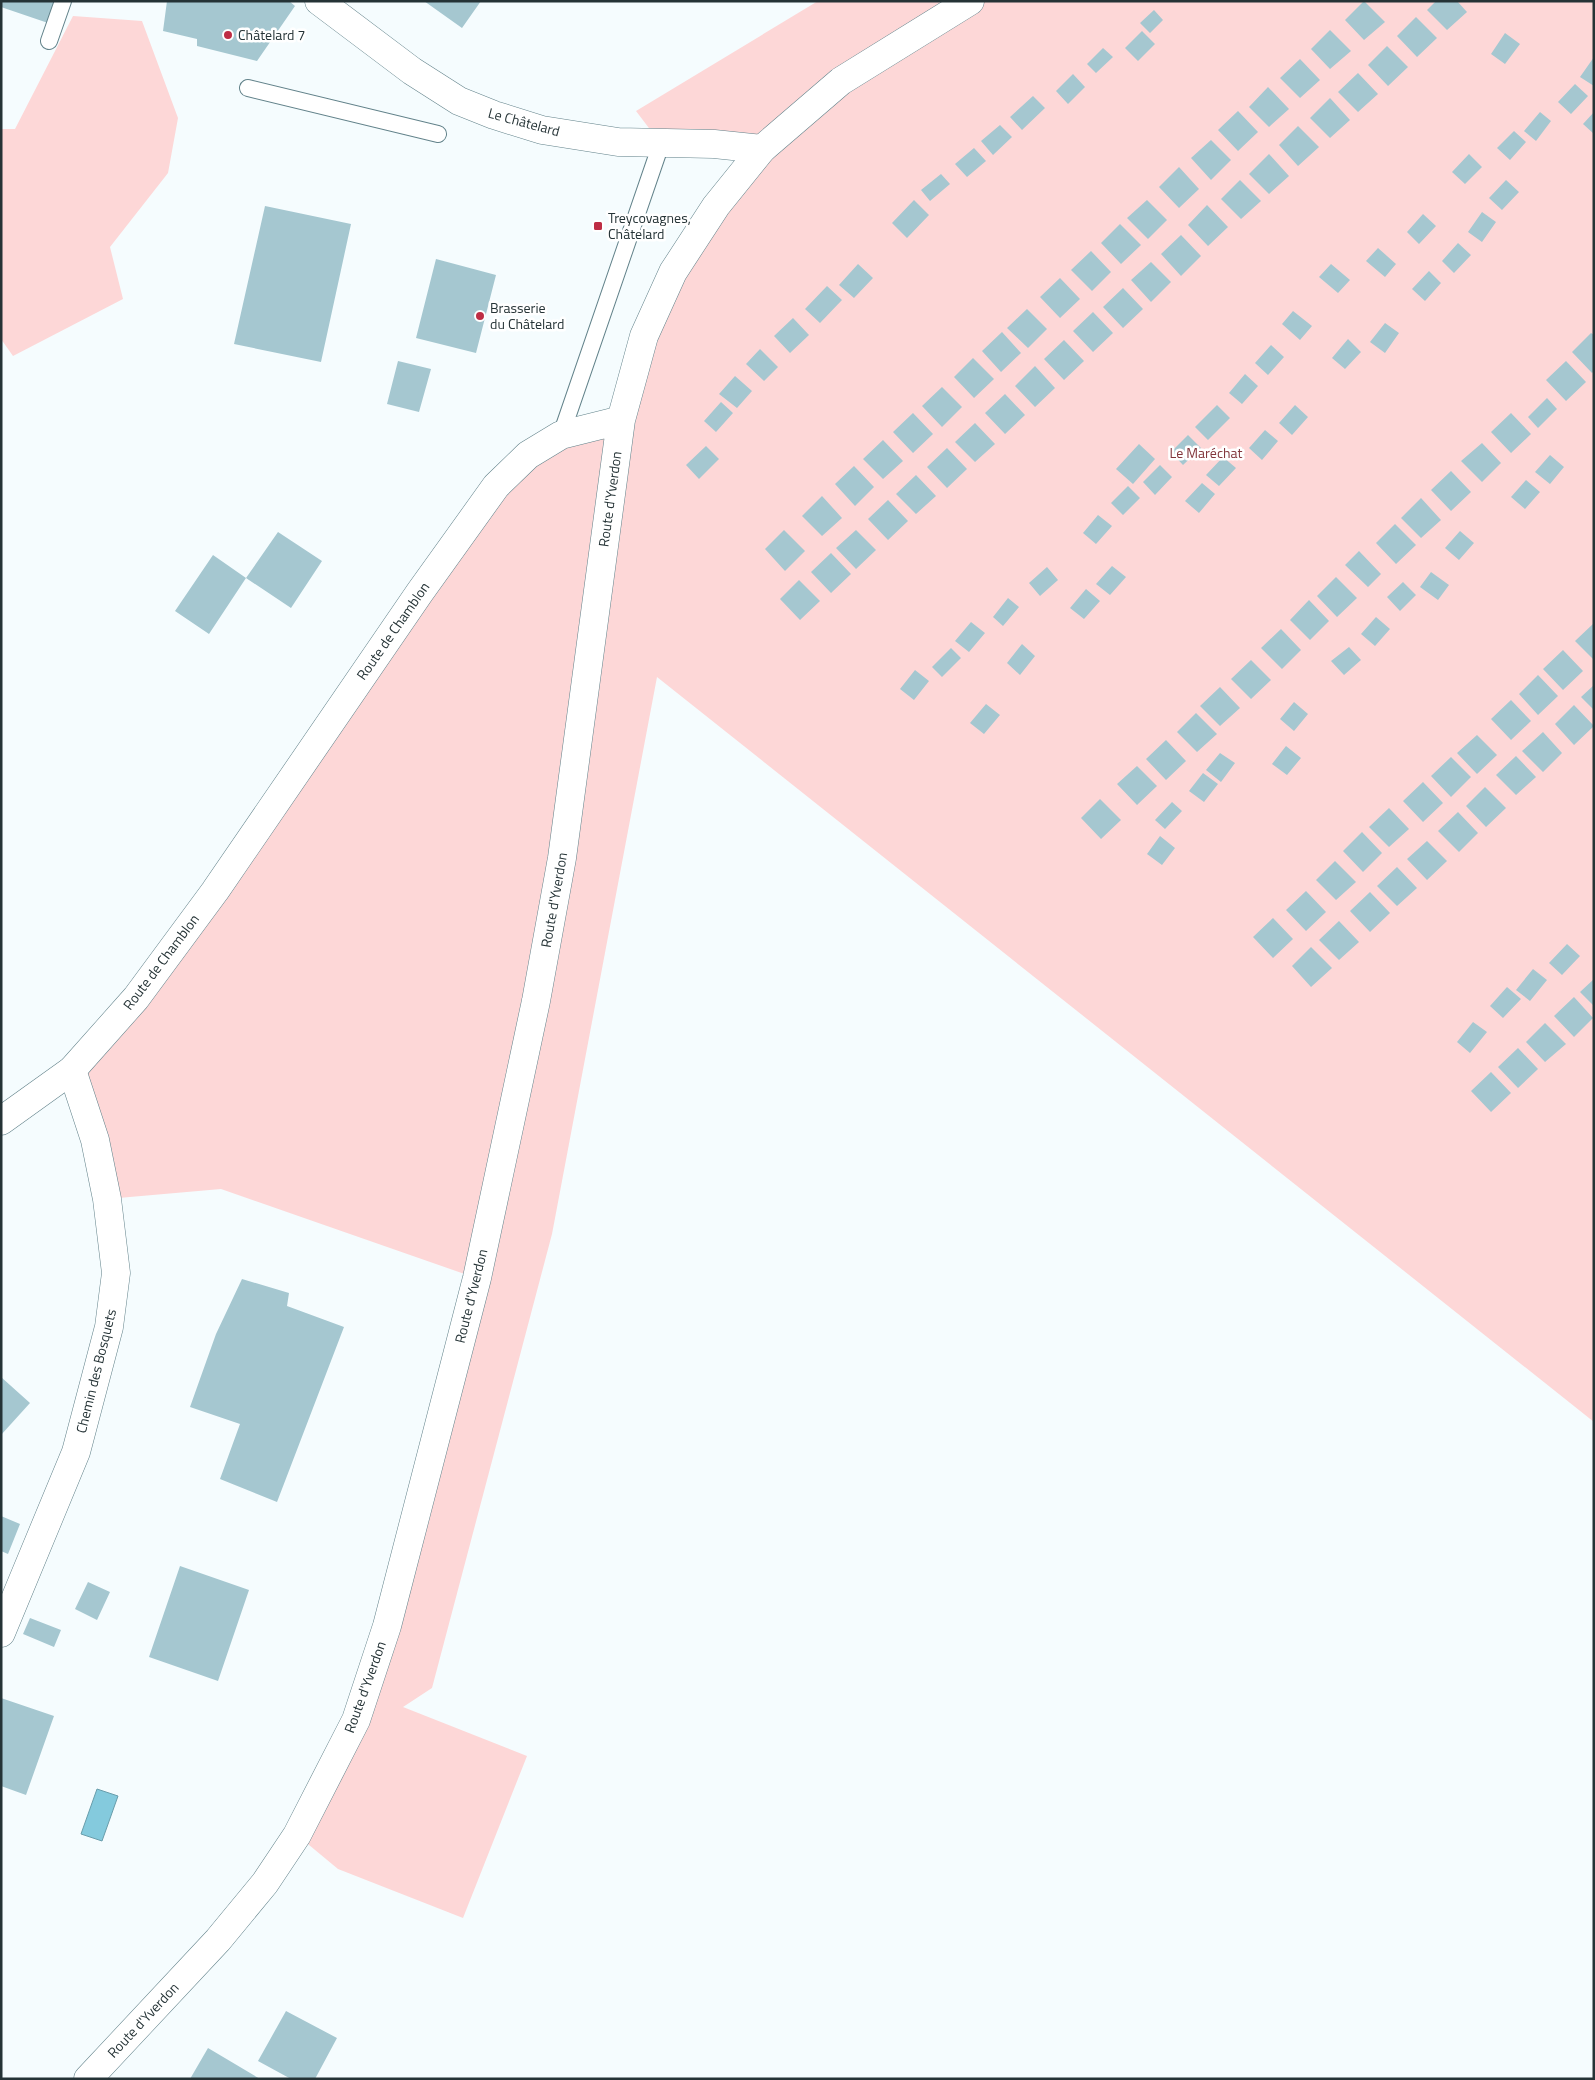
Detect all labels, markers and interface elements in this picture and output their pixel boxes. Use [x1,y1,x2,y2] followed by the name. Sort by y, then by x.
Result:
[238,24,305,45] place label: Châtelard 7
[222,29,234,41] marker: Châtelard 7
[486,102,562,141] street label: Le Châtelard
[608,207,691,244] place label: Treycovagnes, Châtelard
[592,220,604,232] marker: Treycovagnes, Châtelard
[490,297,564,334] place label: Brasserie du Châtelard
[474,310,486,322] marker: Brasserie du Châtelard
[1170,442,1243,463] park label: Le Maréchat
[592,450,627,548] street label: Route d'Yverdon
[351,577,434,684] street label: Route de Chamblon
[535,851,572,949] street label: Route d'Yverdon
[118,909,204,1014] street label: Route de Chamblon
[449,1247,492,1345] street label: Route d'Yverdon
[70,1307,121,1435] street label: Chemin des Bosquets
[338,1638,391,1736] street label: Route d'Yverdon
[102,1977,183,2062] street label: Route d'Yverdon

